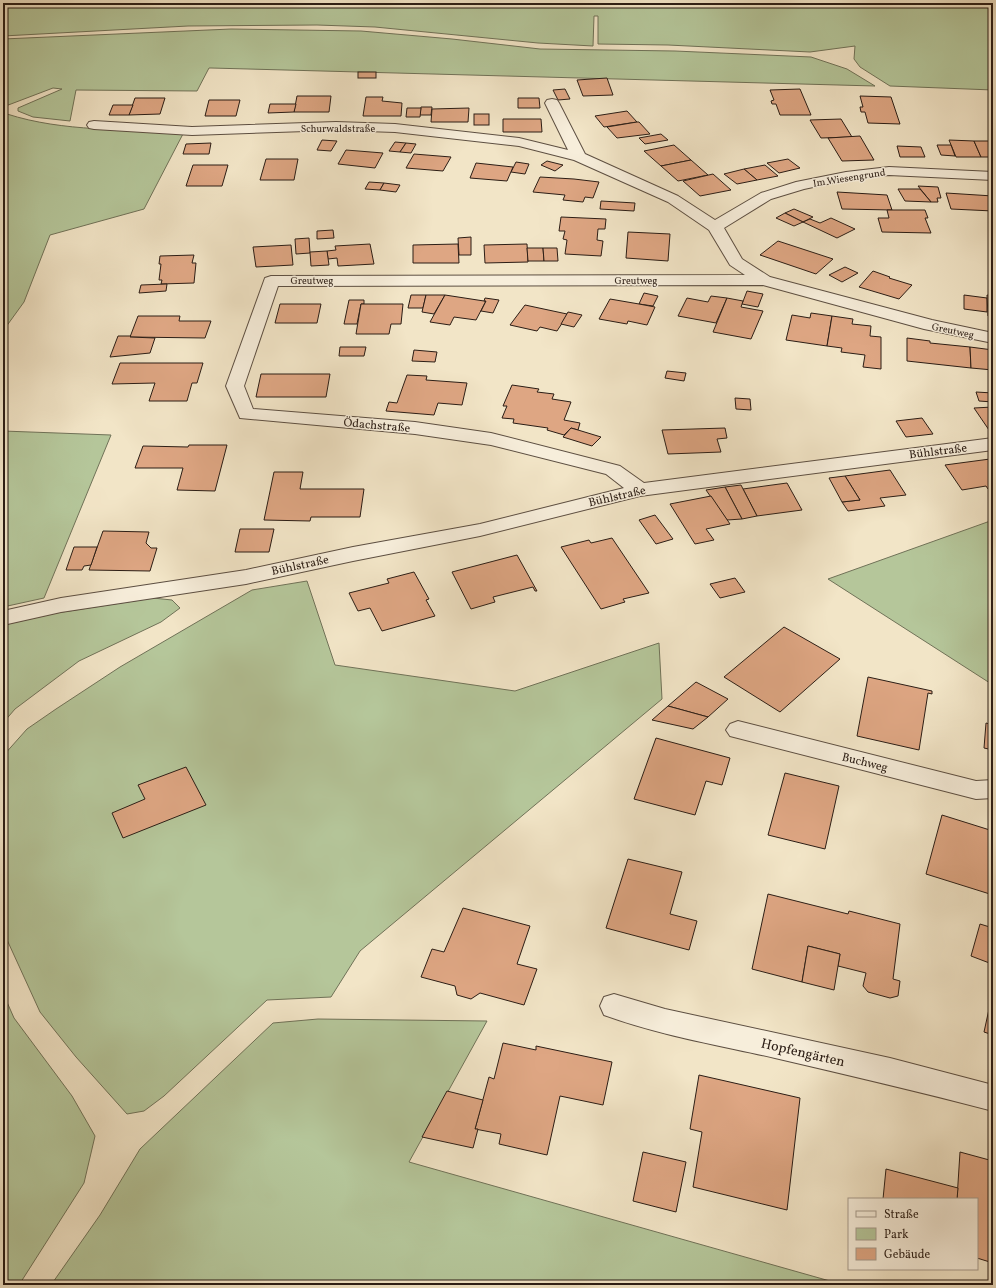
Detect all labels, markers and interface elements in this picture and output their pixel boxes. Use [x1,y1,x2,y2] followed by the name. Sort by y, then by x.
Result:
[301,122,376,136] street label: Schurwaldstraße
[812,165,887,191] street label: Im Wiesengrund
[291,274,333,288] street label: Greutweg
[615,274,657,288] street label: Greutweg
[930,320,975,342] street label: Greutweg
[343,414,411,437] street label: Ödachstraße
[908,440,968,463] street label: Bühlstraße
[587,483,648,511] street label: Bühlstraße
[270,552,331,580] street label: Bühlstraße
[840,750,889,776] street label: Buchweg
[759,1035,846,1072] street label: Hopfengärten
[848,1198,978,1270] legend
[884,1207,919,1223] text: Straße
[884,1227,909,1243] text: Park
[884,1247,931,1263] text: Gebäude

